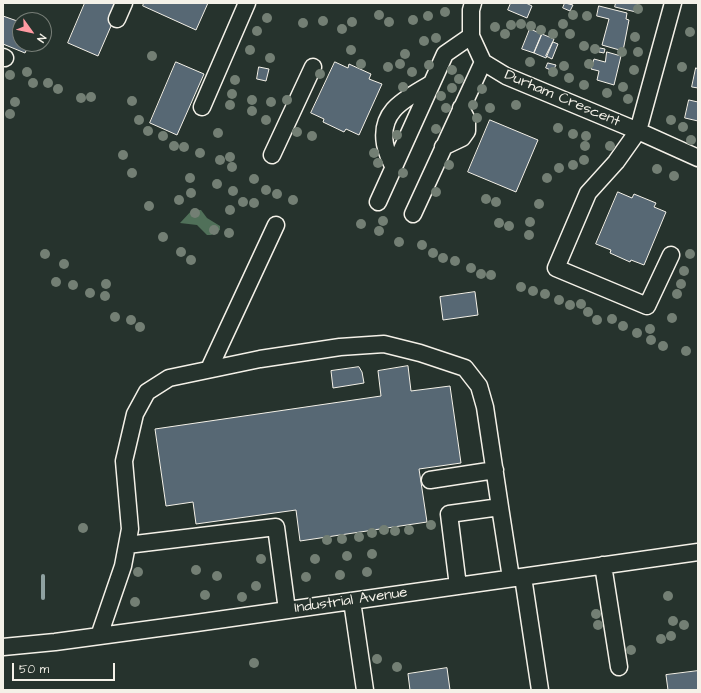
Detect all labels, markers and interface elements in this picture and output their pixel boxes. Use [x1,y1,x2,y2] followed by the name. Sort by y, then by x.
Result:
[12,12,52,52] north arrow
[33,31,50,45] text: N
[501,66,623,132] street label: Durham Crescent
[293,584,409,618] street label: Industrial Avenue
[14,655,117,681] scale bar
[19,661,49,678] text: 50 m

